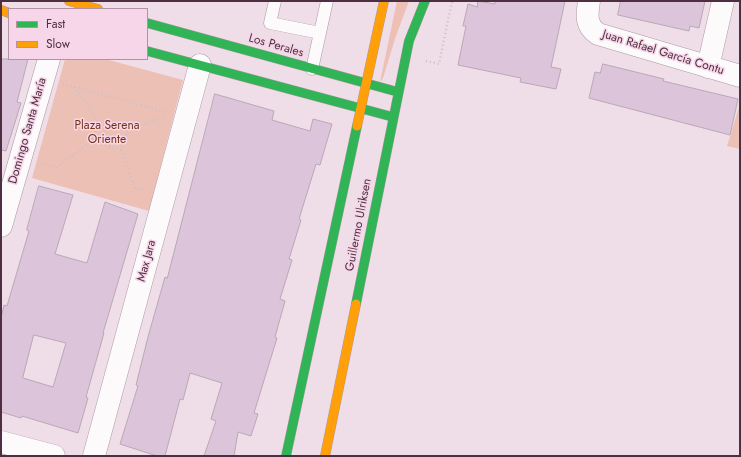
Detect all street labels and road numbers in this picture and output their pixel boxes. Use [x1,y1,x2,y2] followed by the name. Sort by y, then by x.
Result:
[600,28,726,78] street label: Juan Rafael García Contu
[247,31,305,61] street label: Los Perales
[6,76,50,186] street label: Domingo Santa María
[343,177,375,273] street label: Guillermo Ulriksen
[135,239,159,283] street label: Max Jara

